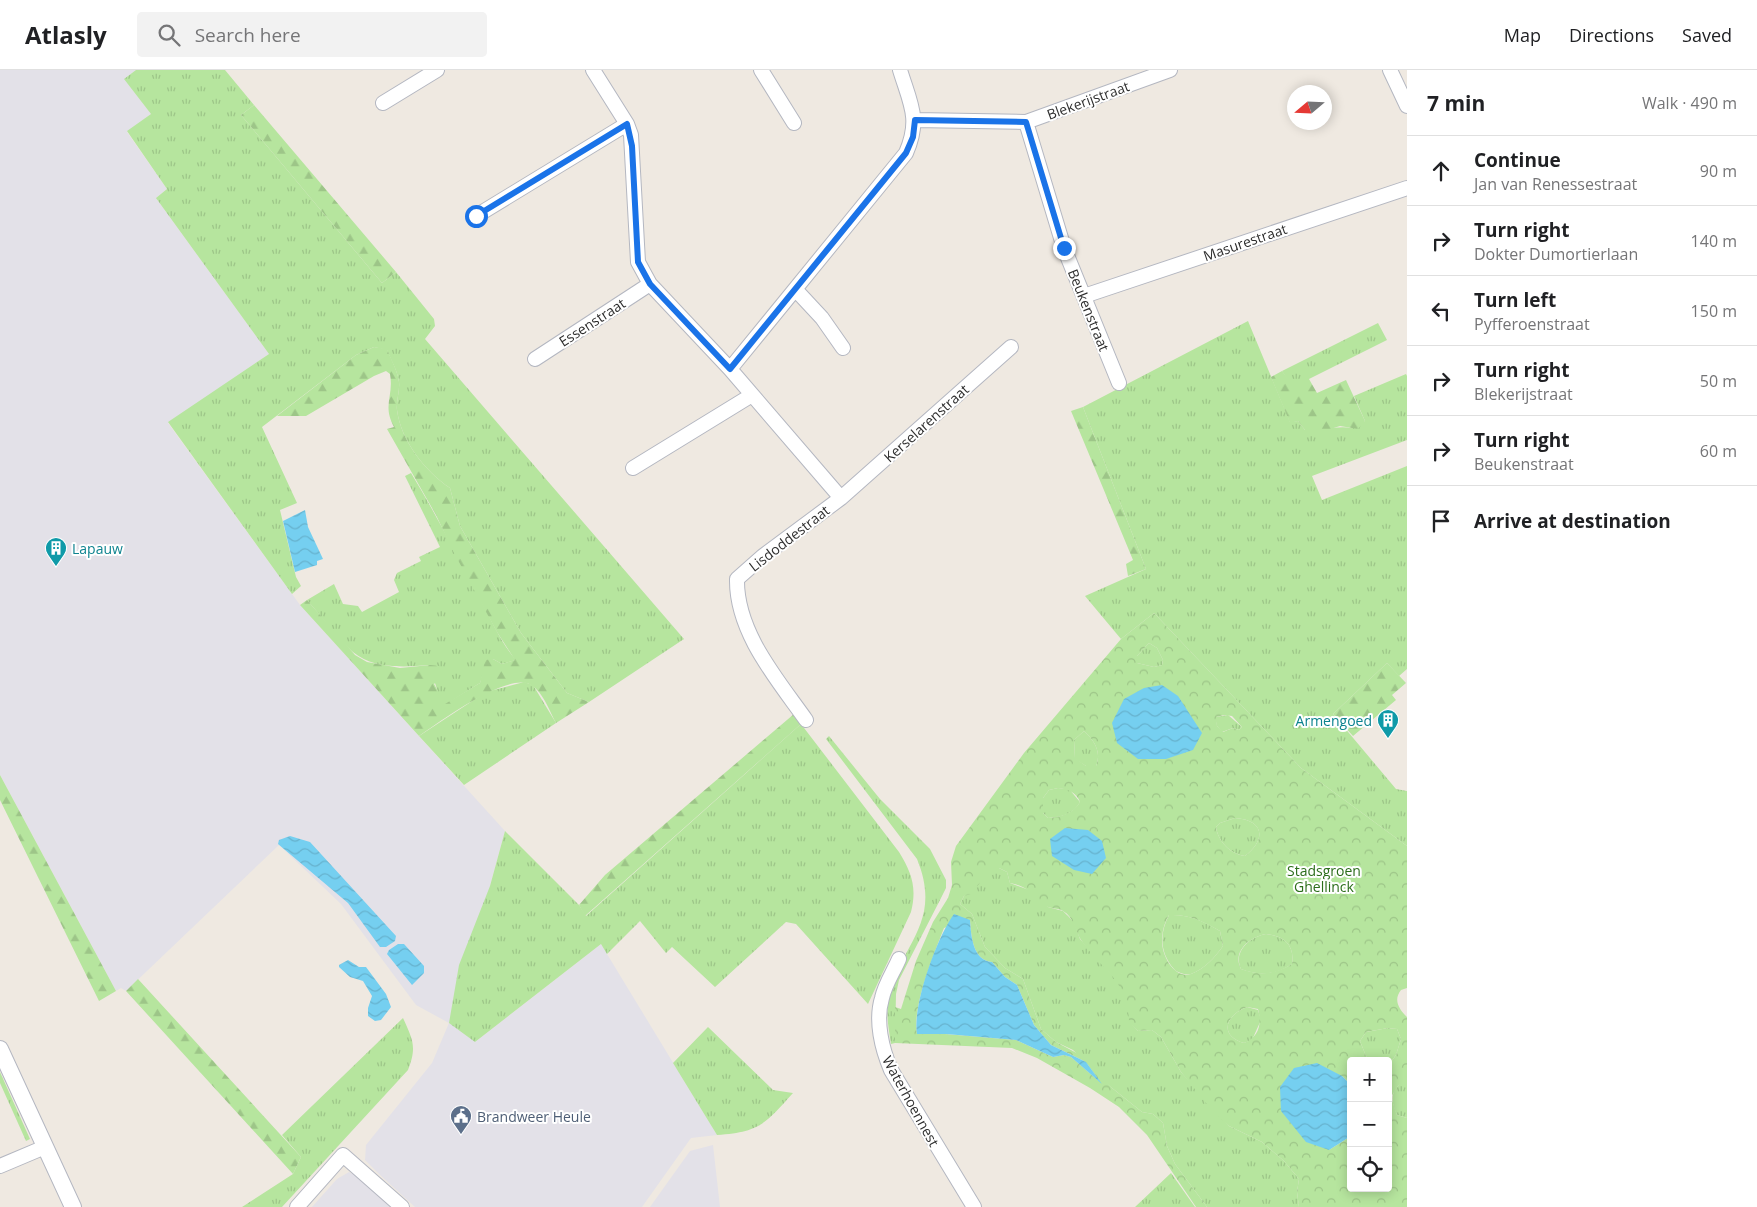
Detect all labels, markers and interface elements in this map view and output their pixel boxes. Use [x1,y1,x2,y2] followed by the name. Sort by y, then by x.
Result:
[137,12,487,57] search box
[25,18,107,51] text: Atlasly
[155,21,183,49] icon: search
[195,22,301,48] text: Search here
[1504,23,1541,47] text: Map
[1569,23,1654,47] text: Directions
[1682,23,1732,47] text: Saved
[1044,76,1132,124] street label: Blekerijstraat
[1287,85,1332,130] north arrow
[1427,89,1485,117] text: 7 min
[1642,92,1737,114] text: Walk · 490 m
[1474,147,1561,173] text: Continue
[1427,157,1455,185] icon: ahead
[1700,160,1737,182] text: 90 m
[1474,173,1637,195] text: Jan van Renessestraat
[465,205,488,228] route start
[1474,217,1569,243] text: Turn right
[1201,219,1289,265] street label: Masurestraat
[1427,227,1455,255] icon: right
[1691,230,1737,252] text: 140 m
[1053,237,1076,260] route end
[1474,243,1638,265] text: Dokter Dumortierlaan
[1064,266,1114,354] street label: Beukenstraat
[1474,287,1556,313] text: Turn left
[555,293,629,351] street label: Essenstraat
[1427,297,1455,325] icon: left
[1691,300,1737,322] text: 150 m
[1474,313,1590,335] text: Pyfferoenstraat
[1474,357,1569,383] text: Turn right
[1427,367,1455,395] icon: right
[1700,370,1737,392] text: 50 m
[879,380,973,466] street label: Kerselarenstraat
[1474,383,1573,405] text: Blekerijstraat
[1474,427,1569,453] text: Turn right
[1427,437,1455,465] icon: right
[1700,440,1737,462] text: 60 m
[1474,453,1574,475] text: Beukenstraat
[745,501,833,575] street label: Lisdoddestraat
[1427,507,1455,535] icon: arrive
[1474,508,1671,534] text: Arrive at destination
[44,536,68,567] building icon: Lapauw
[72,539,123,558] place label: Lapauw
[1376,708,1400,739] building icon: Armengoed
[1296,711,1372,730] place label: Armengoed
[1287,861,1361,896] park label: Stadsgroen Ghellinck
[878,1052,944,1150] street label: Waterhoennest
[1347,1057,1392,1192] map controls
[1347,1057,1392,1102] button: +
[1347,1102,1392,1147] button: −
[449,1104,473,1135] public building icon: Brandweer Heule
[477,1107,591,1126] place label: Brandweer Heule
[1347,1147,1392,1192] button: locate

